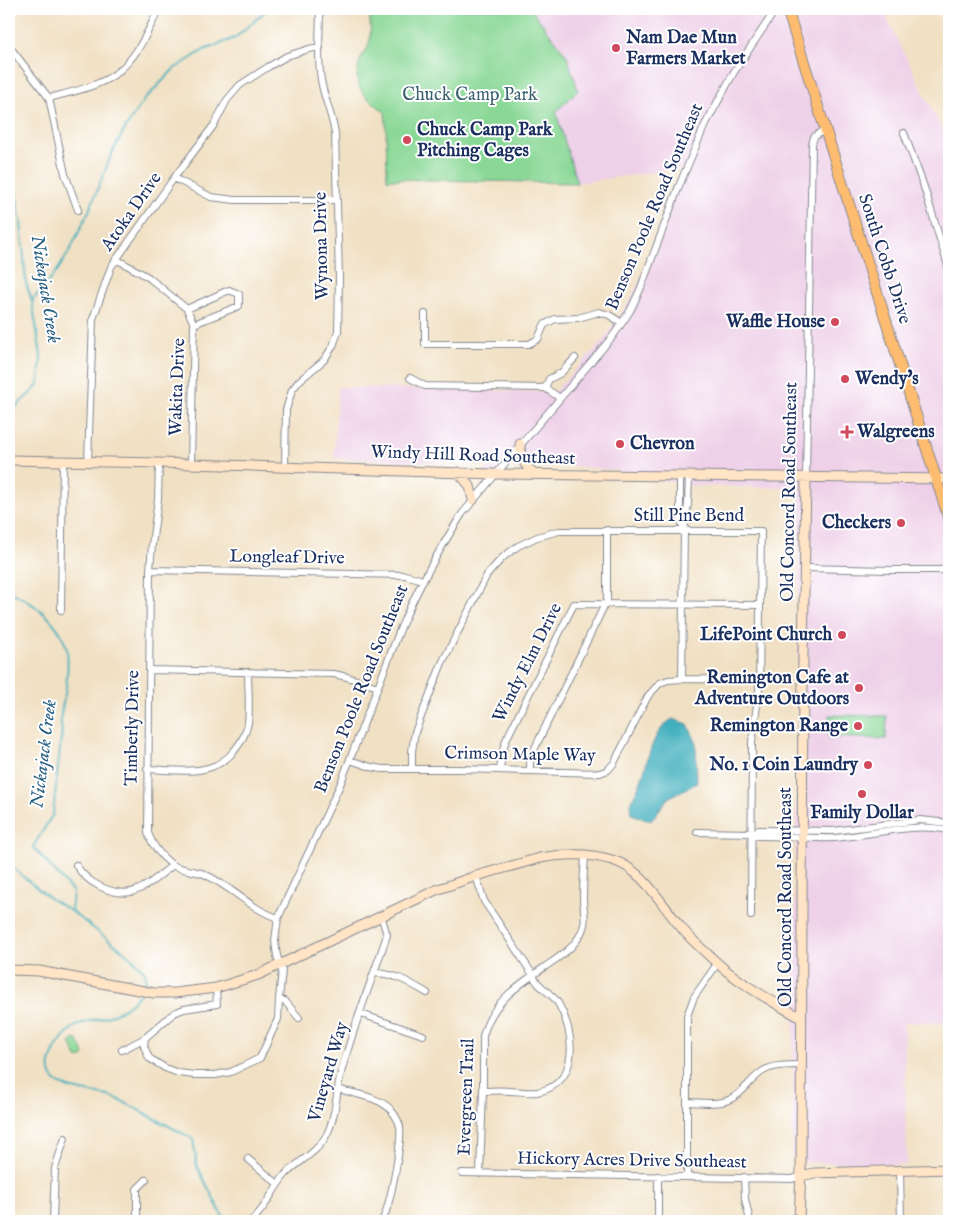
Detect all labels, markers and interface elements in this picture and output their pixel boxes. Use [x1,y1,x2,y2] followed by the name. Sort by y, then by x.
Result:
[625,27,747,71] place label: Nam Dae Mun Farmers Market
[610,42,622,54] marker: Nam Dae Mun Farmers Market
[402,84,538,107] park label: Chuck Camp Park
[601,100,709,314] street label: Benson Poole Road Southeast
[417,119,554,163] place label: Chuck Camp Park Pitching Cages
[401,134,413,146] marker: Chuck Camp Park Pitching Cages
[96,168,168,257] street label: Atoka Drive
[852,191,916,327] street label: South Cobb Drive
[310,192,334,300] street label: Wynona Drive
[25,233,65,345] water label: Nickajack Creek
[725,311,826,334] place label: Waffle House
[829,316,841,328] marker: Waffle House
[165,338,191,436] street label: Wakita Drive
[854,368,919,391] place label: Wendy's
[839,373,851,385] marker: Wendy's
[777,382,803,602] street label: Old Concord Road Southeast
[856,421,935,444] place label: Walgreens
[841,426,853,438] marker: Walgreens
[630,433,695,456] place label: Chevron
[614,438,626,450] marker: Chevron
[370,441,576,471] street label: Windy Hill Road Southeast
[634,505,745,528] street label: Still Pine Bend
[822,512,892,535] place label: Checkers
[895,517,907,529] marker: Checkers
[229,545,345,571] street label: Longleaf Drive
[310,581,414,797] street label: Benson Poole Road Southeast
[488,599,568,727] street label: Windy Elm Drive
[700,624,832,647] place label: LifePoint Church
[836,629,848,641] marker: LifePoint Church
[694,667,850,711] place label: Remington Cafe at Adventure Outdoors
[120,670,146,786] street label: Timberly Drive
[853,682,865,694] marker: Remington Cafe at Adventure Outdoors
[25,698,63,810] water label: Nickajack Creek
[710,715,849,738] place label: Remington Range
[852,720,864,732] marker: Remington Range
[444,742,596,768] street label: Crimson Maple Way
[708,754,859,777] place label: No. 1 Coin Laundry
[862,759,874,771] marker: No. 1 Coin Laundry
[775,787,798,1007] street label: Old Concord Road Southeast
[856,788,868,800] marker: Family Dollar
[810,802,914,825] place label: Family Dollar
[303,1019,354,1126] street label: Vineyard Way
[453,1038,481,1156] street label: Evergreen Trail
[517,1147,747,1175] street label: Hickory Acres Drive Southeast

